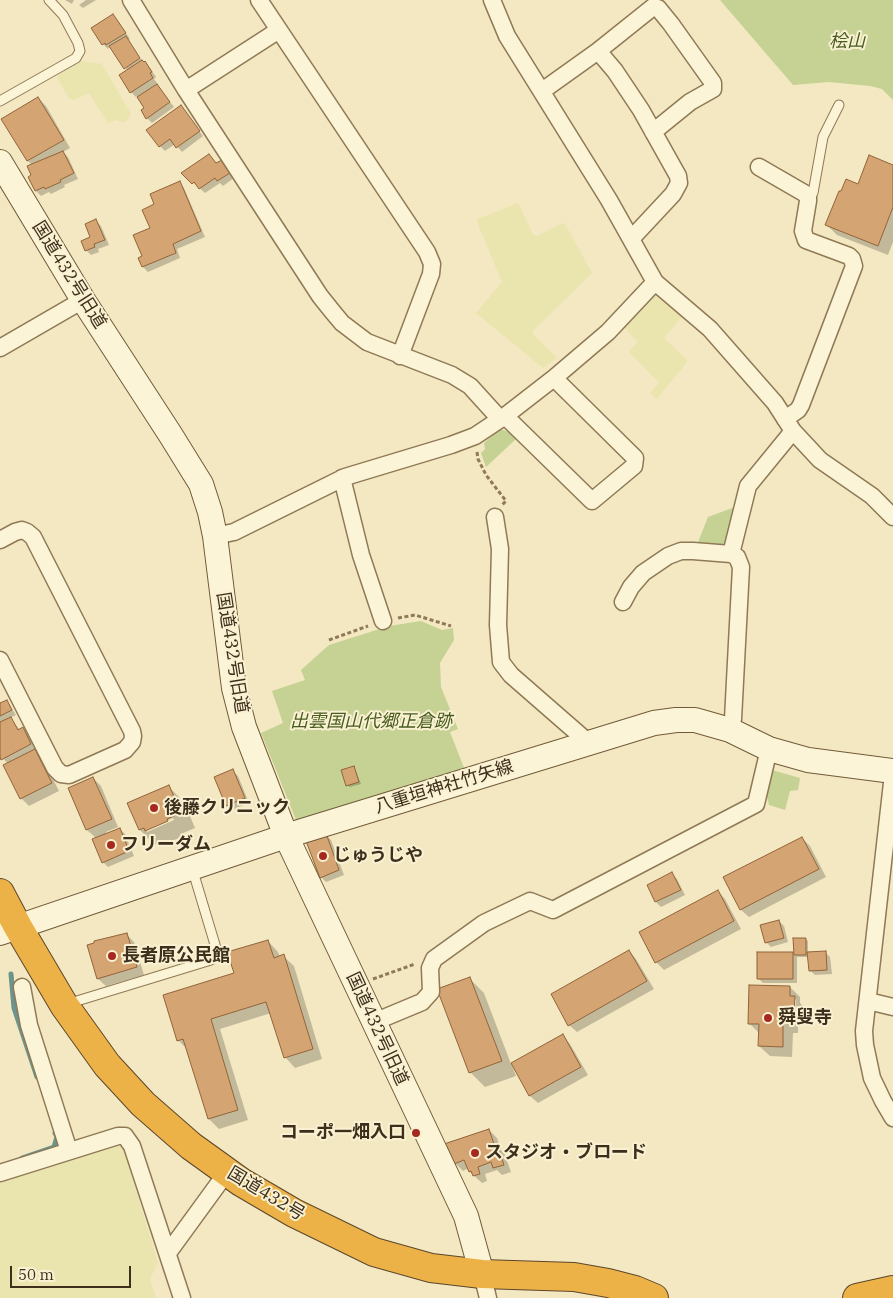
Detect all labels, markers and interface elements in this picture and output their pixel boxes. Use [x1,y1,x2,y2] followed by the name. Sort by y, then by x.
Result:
[829,31,865,53] park label: 桧山
[27,217,111,333] street label: 国道432号旧道
[212,591,252,715] street label: 国道432号旧道
[290,711,452,733] park label: 出雲国山代郷正倉跡
[372,756,516,818] street label: 八重垣神社竹矢線
[164,797,290,819] place label: 後藤クリニック
[148,802,160,814] marker: 後藤クリニック
[121,834,211,856] place label: フリーダム
[105,839,117,851] marker: フリーダム
[333,845,423,867] place label: じゅうじや
[317,850,329,862] marker: じゅうじや
[122,945,230,967] place label: 長者原公民館
[106,950,118,962] marker: 長者原公民館
[341,969,413,1089] street label: 国道432号旧道
[778,1007,832,1029] place label: 舜叟寺
[762,1012,774,1024] marker: 舜叟寺
[280,1122,406,1144] place label: コーポ一畑入口
[410,1127,422,1139] marker: コーポ一畑入口
[485,1142,647,1164] place label: スタジオ・ブロード
[469,1147,481,1159] marker: スタジオ・ブロード
[223,1162,309,1226] street label: 国道432号
[12,1256,134,1288] scale bar
[18,1265,54,1284] text: 50 m

